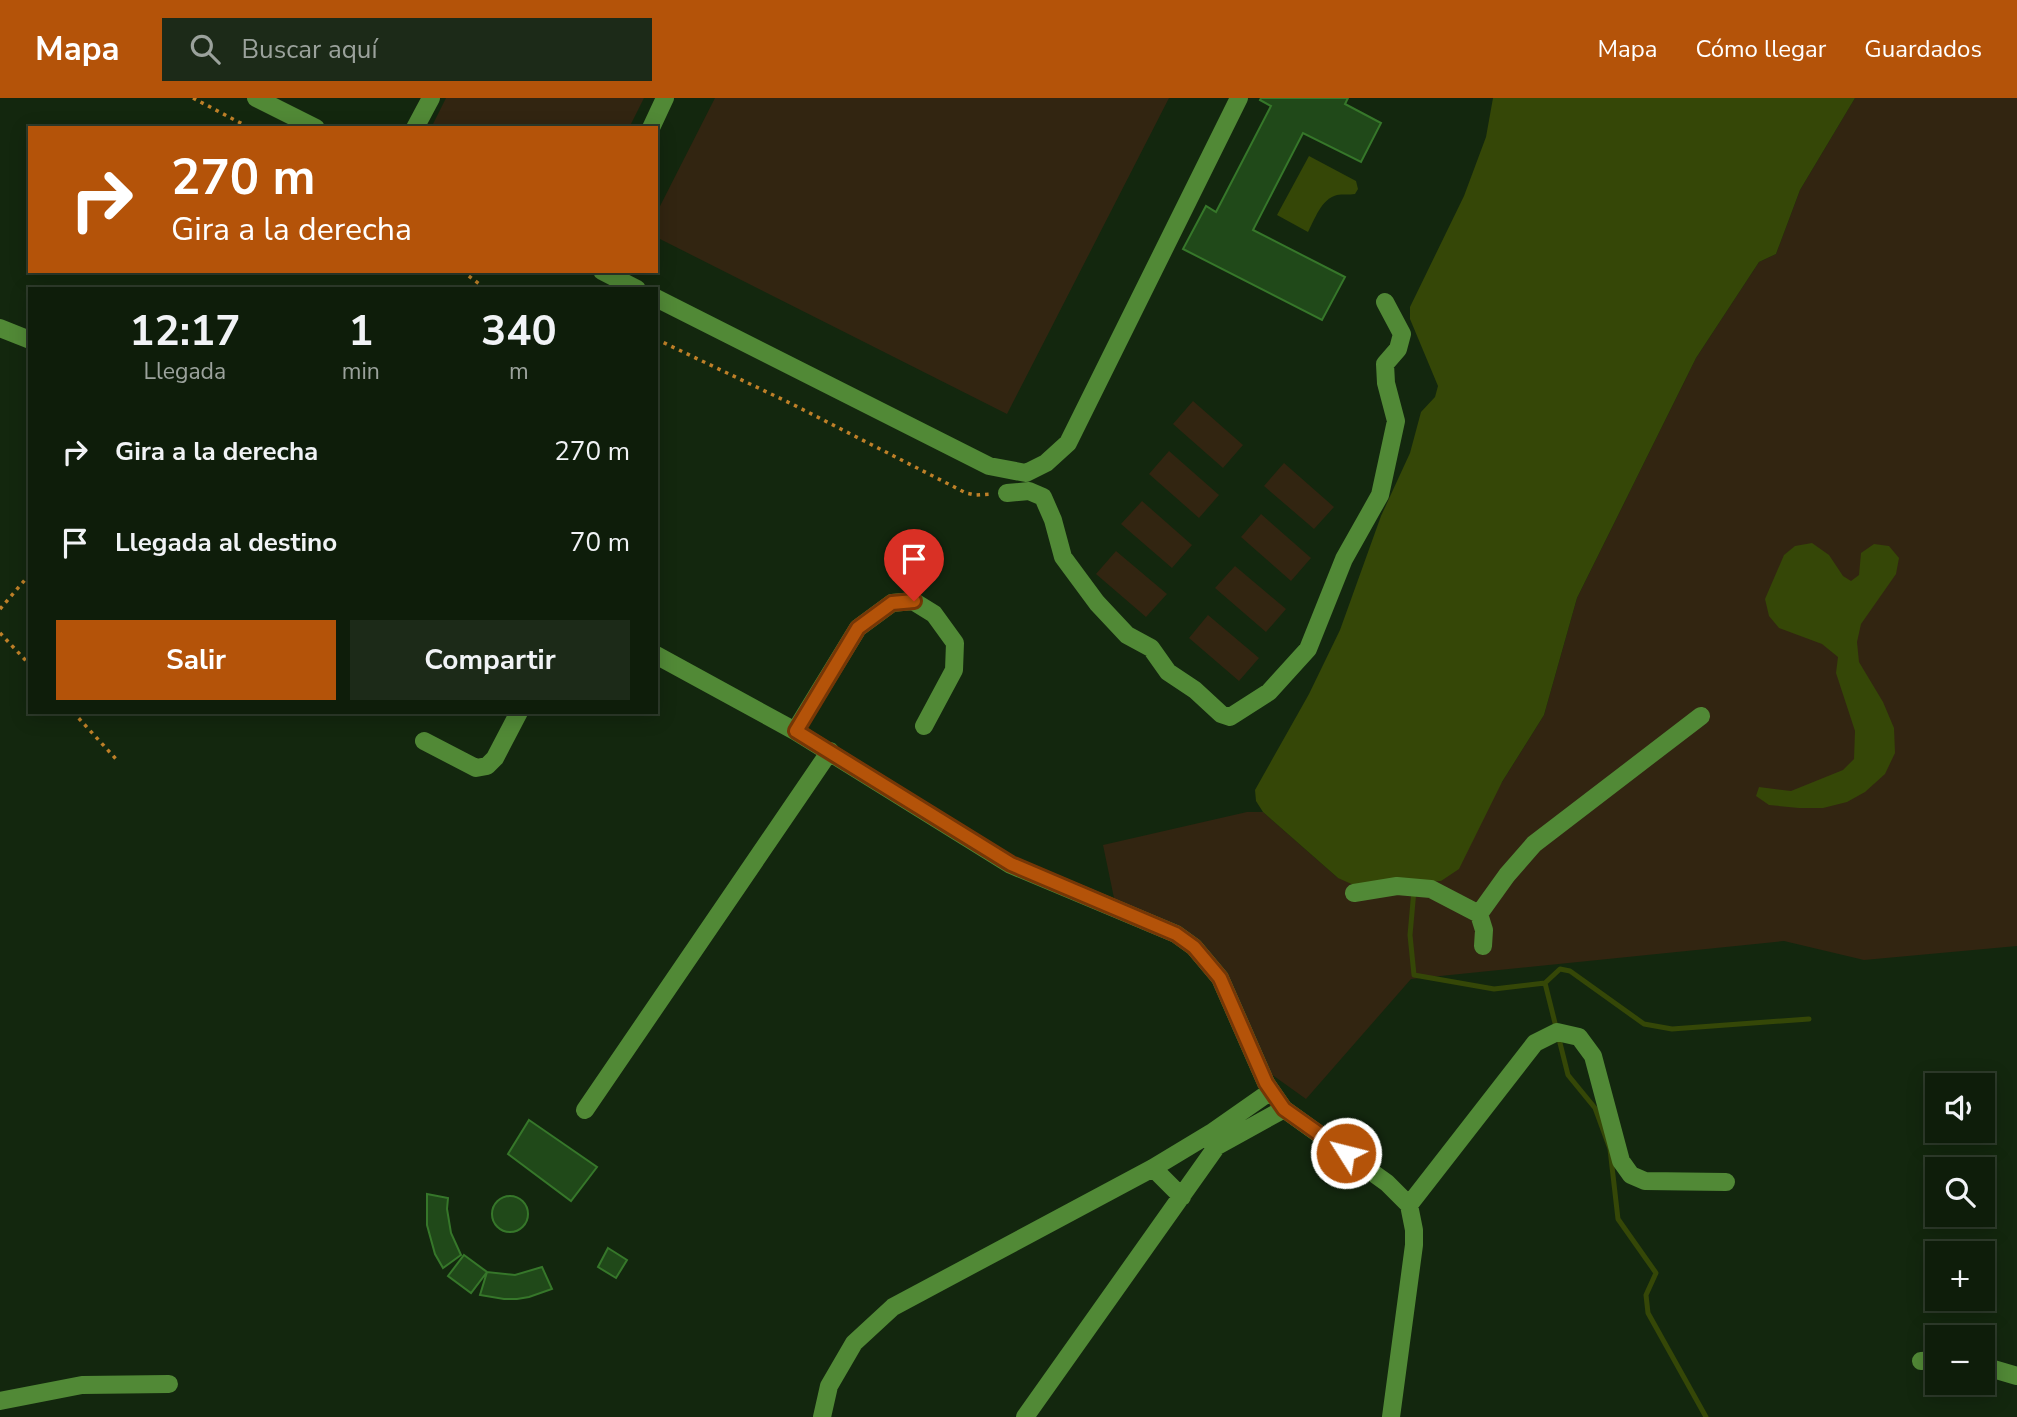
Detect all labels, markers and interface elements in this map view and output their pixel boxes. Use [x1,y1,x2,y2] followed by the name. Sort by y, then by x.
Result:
[162,18,652,81] search box
[35,27,120,72] text: Mapa
[186,30,224,68] icon: search
[242,32,377,67] text: Buscar aquí
[1597,33,1657,65] text: Mapa
[1695,33,1826,65] text: Cómo llegar
[1864,33,1982,65] text: Guardados
[171,144,315,211] text: 270 m
[56,154,147,245] icon: right
[171,208,412,251] text: Gira a la derecha
[129,303,240,360] text: 12:17
[348,303,373,360] text: 1
[481,303,557,360] text: 340
[144,356,226,387] text: Llegada
[342,356,380,387] text: min
[509,356,529,387] text: m
[56,433,94,471] icon: right
[115,434,318,469] text: Gira a la derecha
[554,434,630,469] text: 270 m
[56,524,94,562] icon: arrive
[115,525,337,560] text: Llegada al destino
[570,525,630,560] text: 70 m
[884,529,944,601] pin
[895,540,933,578] icon: arrive
[56,620,336,700] button: Salir
[350,620,630,700] button: Compartir
[1925,1073,1995,1395] map controls
[1925,1073,1995,1143] button: sound
[1309,1116,1383,1190] position arrow
[1925,1157,1995,1227] button: search
[1925,1241,1995,1311] button: +
[1925,1325,1995,1395] button: −

